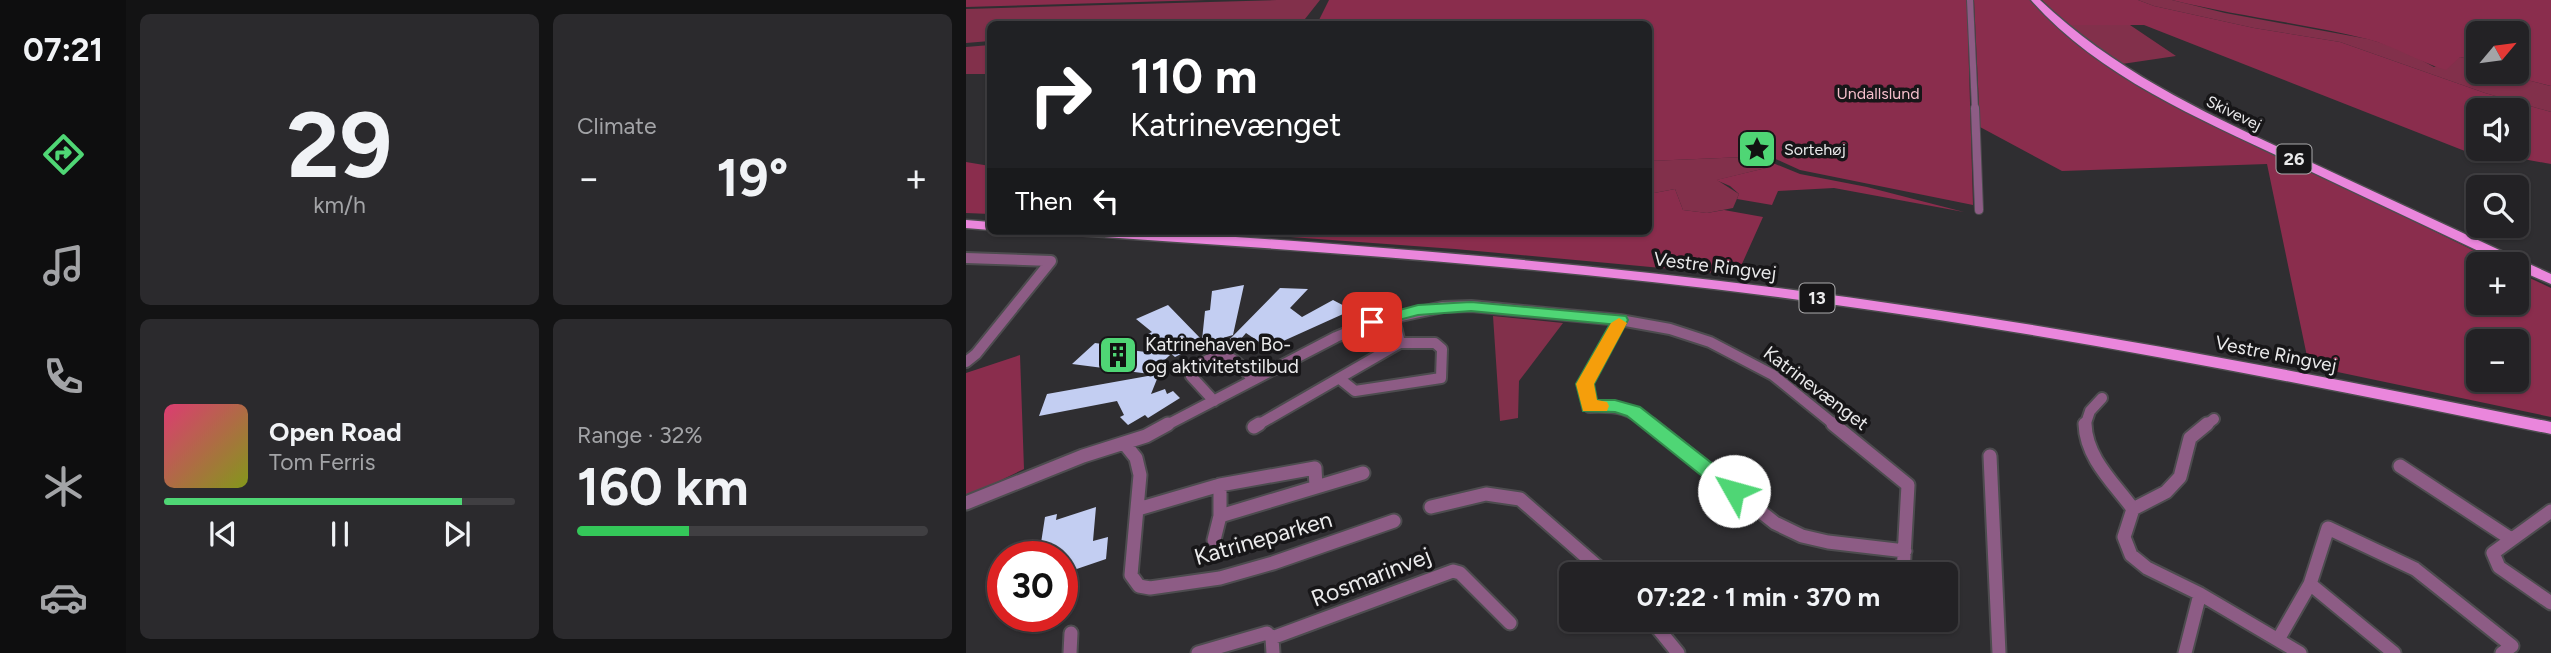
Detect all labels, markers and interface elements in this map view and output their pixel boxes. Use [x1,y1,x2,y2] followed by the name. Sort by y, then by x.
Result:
[2466,21,2529,84] north arrow
[2466,21,2529,392] map controls
[23,31,103,69] text: 07:21
[1130,46,1258,105] text: 110 m
[1015,49,1106,140] icon: right
[1836,84,1920,103] park label: Undallslund
[287,91,392,200] text: 29
[2203,91,2265,135] street label: Skivevej
[2466,98,2529,161] button: sound
[1130,106,1341,144] text: Katrinevænget
[577,112,656,140] text: Climate
[1736,128,1778,170] place icon: Sortehøj
[39,130,88,179] icon: directions
[1784,140,1846,159] place label: Sortehøj
[2276,144,2312,174] road number: 26
[717,147,788,209] text: 19°
[577,155,601,201] text: −
[904,155,928,201] text: +
[2466,175,2529,238] button: search
[1087,182,1125,220] icon: left
[1015,185,1073,217] text: Then
[313,191,366,219] text: km/h
[39,241,88,290] icon: music
[1652,247,1778,285] street label: Vestre Ringvej
[2466,252,2529,315] button: +
[1800,284,1834,312] road number: 13
[1342,292,1402,352] pin
[1353,303,1391,341] icon: arrive
[2466,329,2529,392] button: −
[2213,331,2339,377] street label: Vestre Ringvej
[1145,333,1299,378] place label: Katrinehaven Bo- og aktivitetstilbud
[1097,334,1139,376] building icon: Katrinehaven Bo- og aktivitetstilbud
[1759,341,1873,435] street label: Katrinevænget
[39,352,88,401] icon: phone
[269,416,402,448] text: Open Road
[577,421,703,449] text: Range · 32%
[269,448,375,476] text: Tom Ferris
[1697,454,1771,528] position arrow
[577,456,749,518] text: 160 km
[39,462,88,511] icon: climate
[1191,505,1335,571] street label: Katrineparken
[204,515,242,553] icon: previous
[321,515,359,553] icon: pause
[438,515,476,553] icon: next
[987,541,1078,632] speed limit sign: 30
[1307,541,1435,613] street label: Rosmarinvej
[39,573,88,622] icon: car
[1637,581,1880,613] text: 07:22 · 1 min · 370 m

